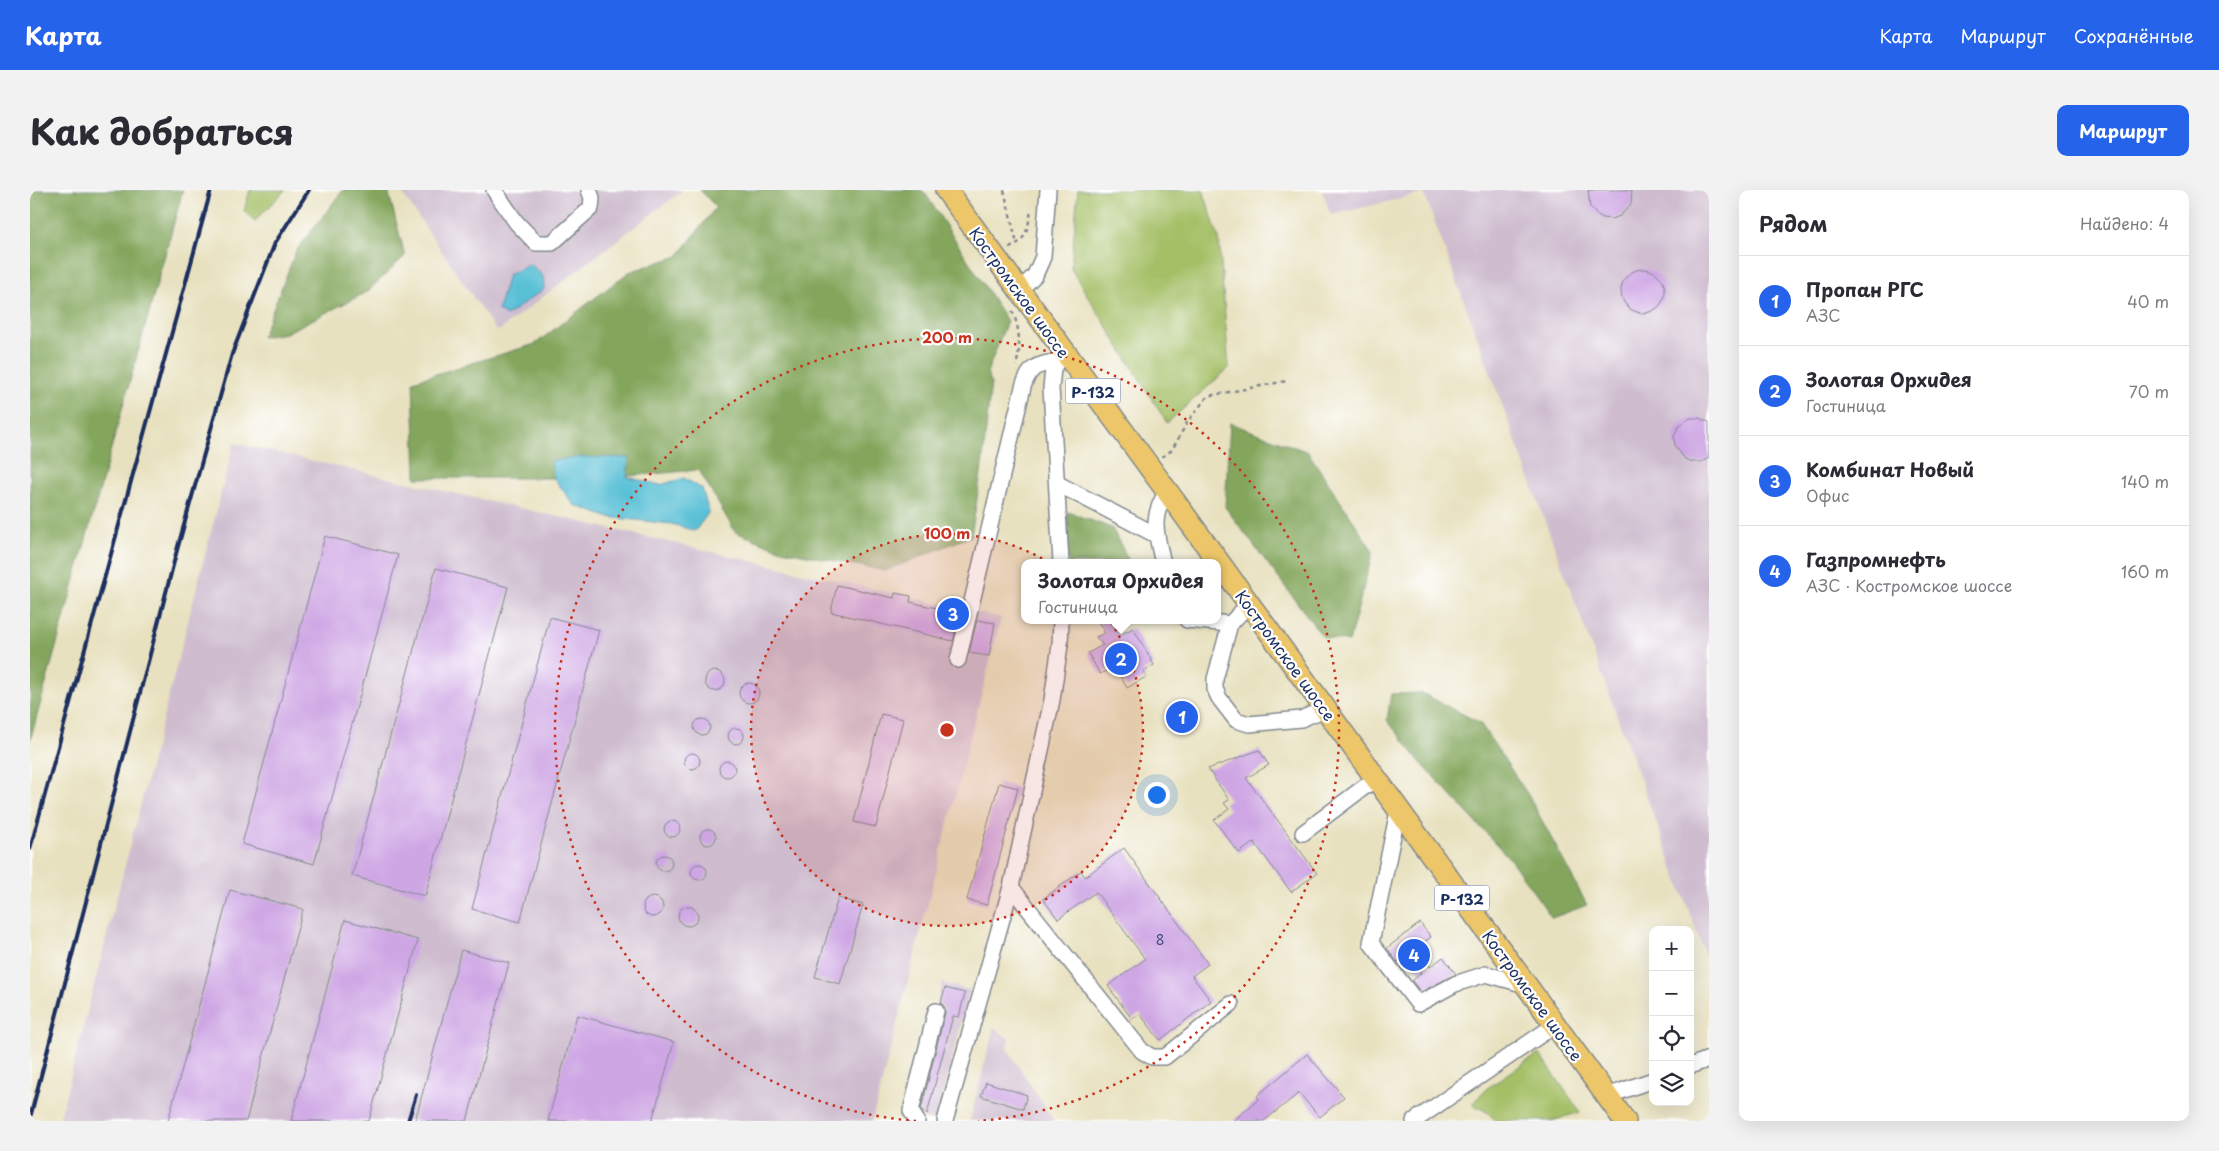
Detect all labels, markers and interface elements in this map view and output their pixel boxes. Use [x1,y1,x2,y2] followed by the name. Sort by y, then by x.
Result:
[25,17,102,53] text: Карта
[1880,22,1932,49] text: Карта
[1960,22,2046,49] text: Маршрут
[2074,22,2194,49] text: Сохранённые
[30,104,294,157] text: Как добраться
[2057,105,2189,156] button: Маршрут
[1759,207,1827,239] text: Рядом
[2080,211,2169,235] text: Найдено: 4
[964,221,1076,363] street label: Костромское шоссе
[1806,275,1924,303] text: Пропан РГС
[1771,289,1779,313] text: 1
[2127,289,2169,313] text: 40 m
[1806,303,1841,327] text: АЗС
[922,325,972,348] text: 200 m
[1806,365,1972,393] text: Золотая Орхидея
[1066,378,1120,404] road number: Р-132
[1769,379,1781,403] text: 2
[2129,379,2169,403] text: 70 m
[1806,393,1886,417] text: Гостиница
[1806,455,1974,483] text: Комбинат Новый
[1770,469,1780,493] text: 3
[2121,469,2169,493] text: 140 m
[1806,483,1849,507] text: Офис
[924,521,970,544] text: 100 m
[1806,545,1946,573] text: Газпромнефть
[1021,559,1221,624] popup
[1770,559,1780,583] text: 4
[2121,559,2169,583] text: 160 m
[1038,566,1204,594] text: Золотая Орхидея
[1806,573,2012,597] text: АЗС · Костромское шоссе
[1230,584,1342,726] street label: Костромское шоссе
[1038,594,1118,618] text: Гостиница
[937,595,969,633] pin: 3
[1105,640,1137,678] pin: 2
[1166,698,1198,736] pin: 1
[938,721,956,739] centre of rings
[1144,782,1170,808] your location
[1434,886,1490,910] road number: Р-132
[1477,924,1589,1066] street label: Костромское шоссе
[1649,926,1694,1106] map controls
[1649,926,1694,971] button: +
[1156,929,1164,950] house number: 8
[1398,936,1430,974] pin: 4
[1649,971,1694,1016] button: −
[1649,1016,1694,1061] button: locate
[1649,1061,1694,1106] button: layers

